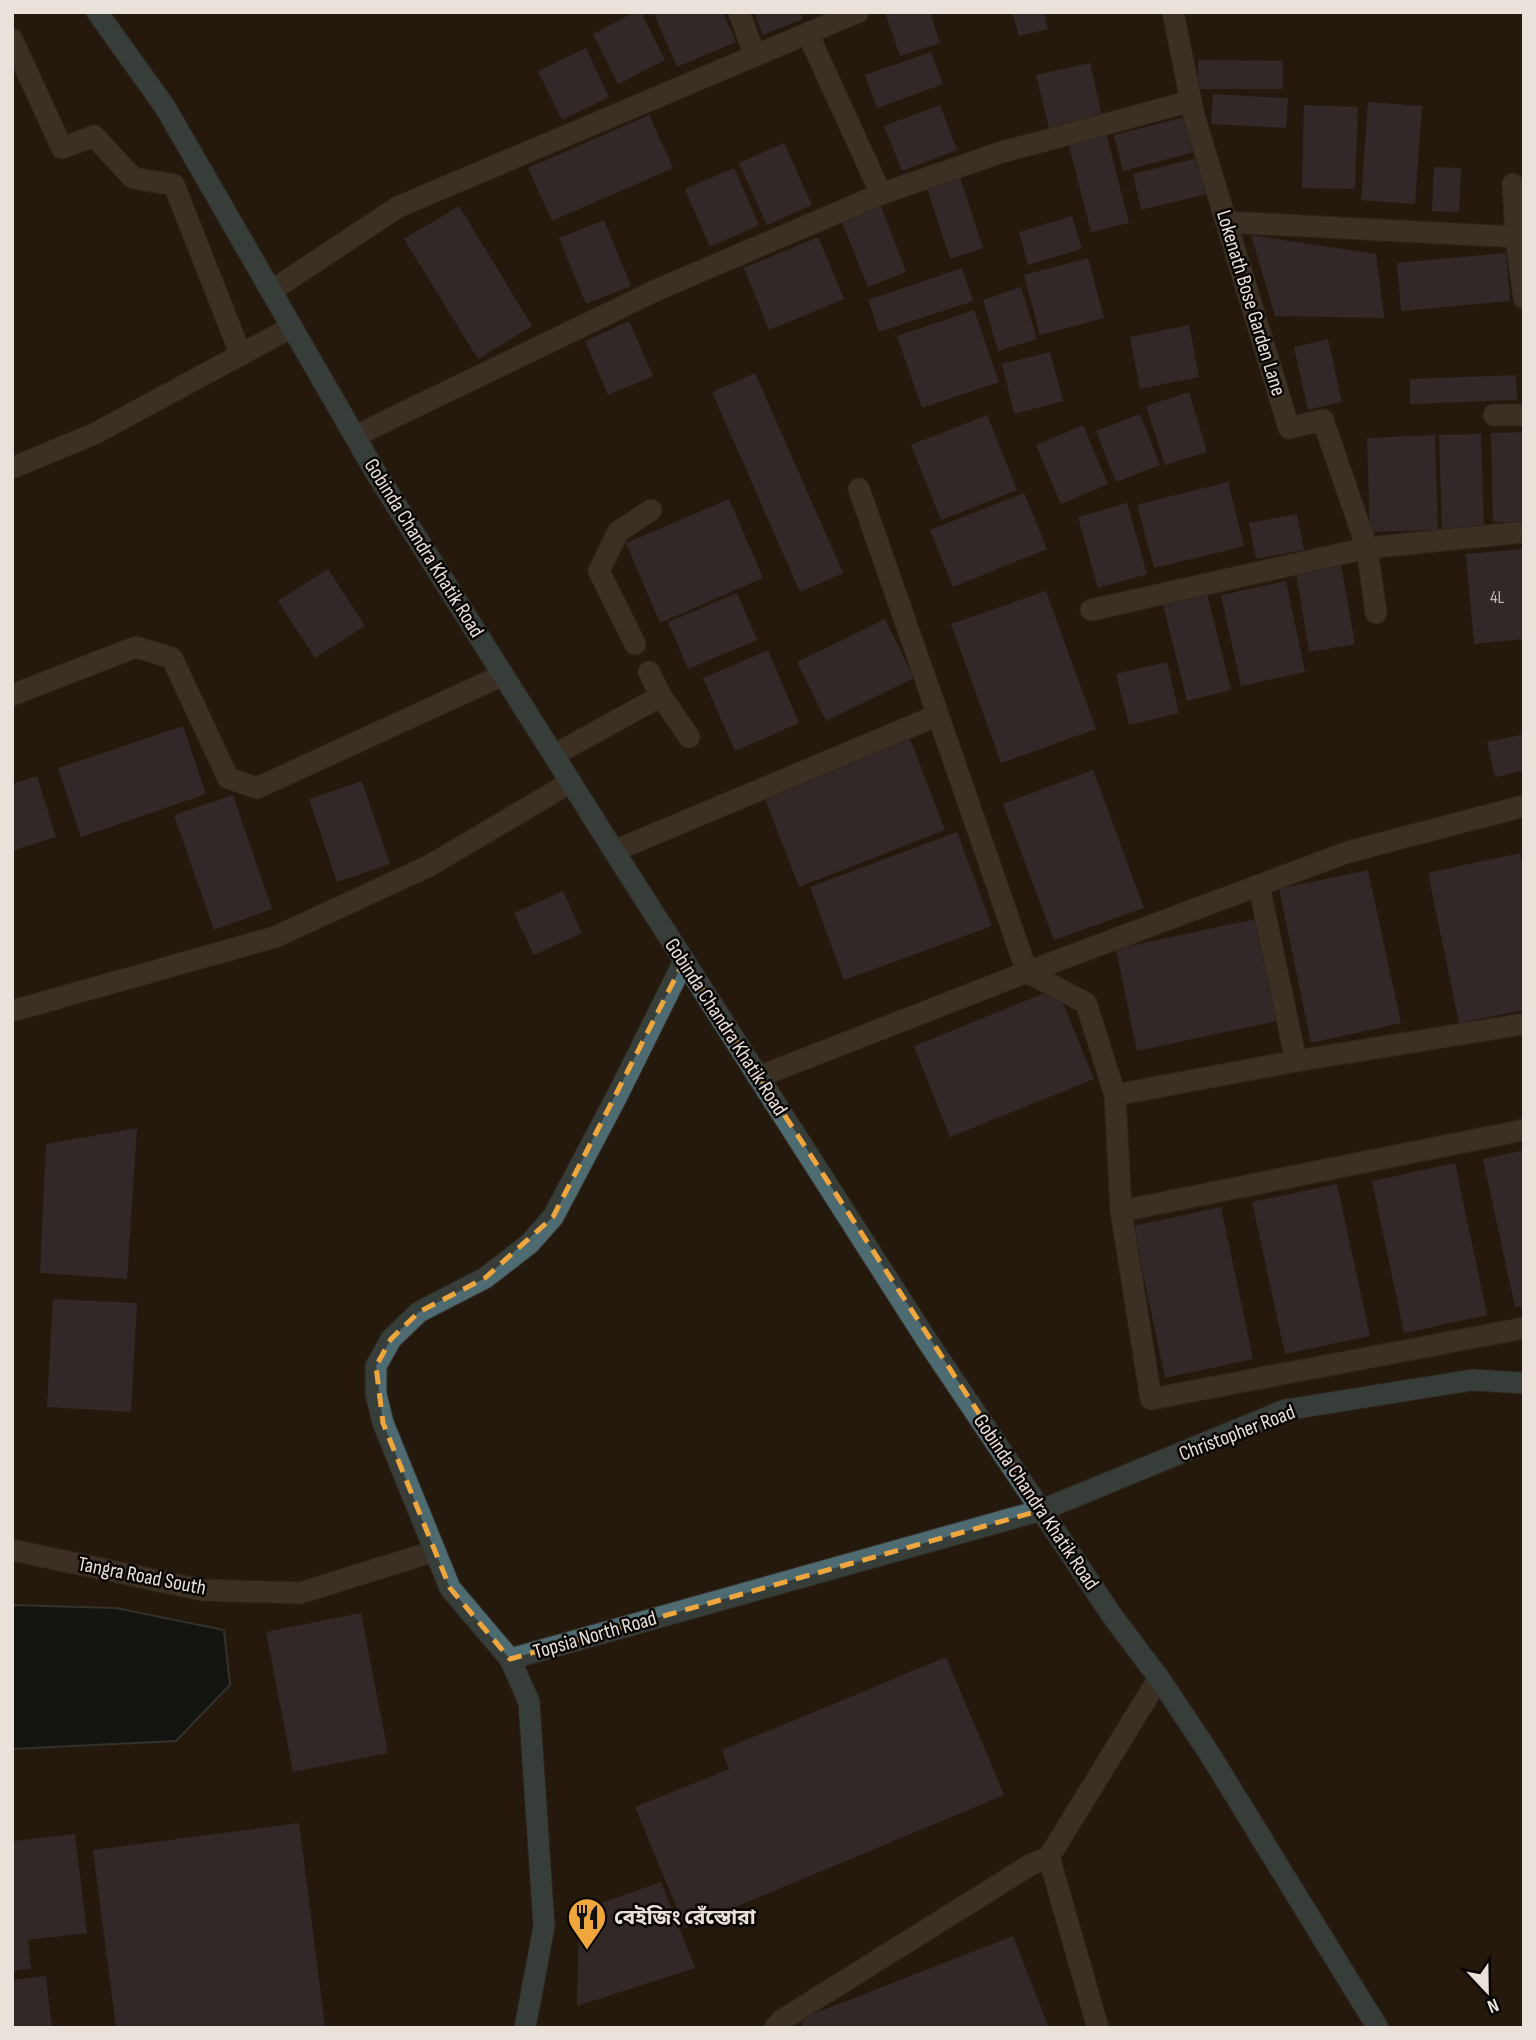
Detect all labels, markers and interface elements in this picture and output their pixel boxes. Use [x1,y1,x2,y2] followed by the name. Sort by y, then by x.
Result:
[1211,207,1291,399] street label: Lokenath Bose Garden Lane
[359,454,489,642] street label: Gobinda Chandra Khatik Road
[1490,587,1504,608] house number: 4L
[659,934,793,1120] street label: Gobinda Chandra Khatik Road
[1176,1399,1298,1467] street label: Christopher Road
[968,1409,1104,1595] street label: Gobinda Chandra Khatik Road
[76,1551,208,1601] street label: Tangra Road South
[531,1606,659,1664] street label: Topsia North Road
[566,1896,608,1951] restaurant icon: বেইজিং রেঁস্তোরা
[614,1905,757,1930] place label: বেইজিং রেঁস্তোরা
[1452,1956,1522,2026] north arrow
[1484,1993,1502,2018] text: N

